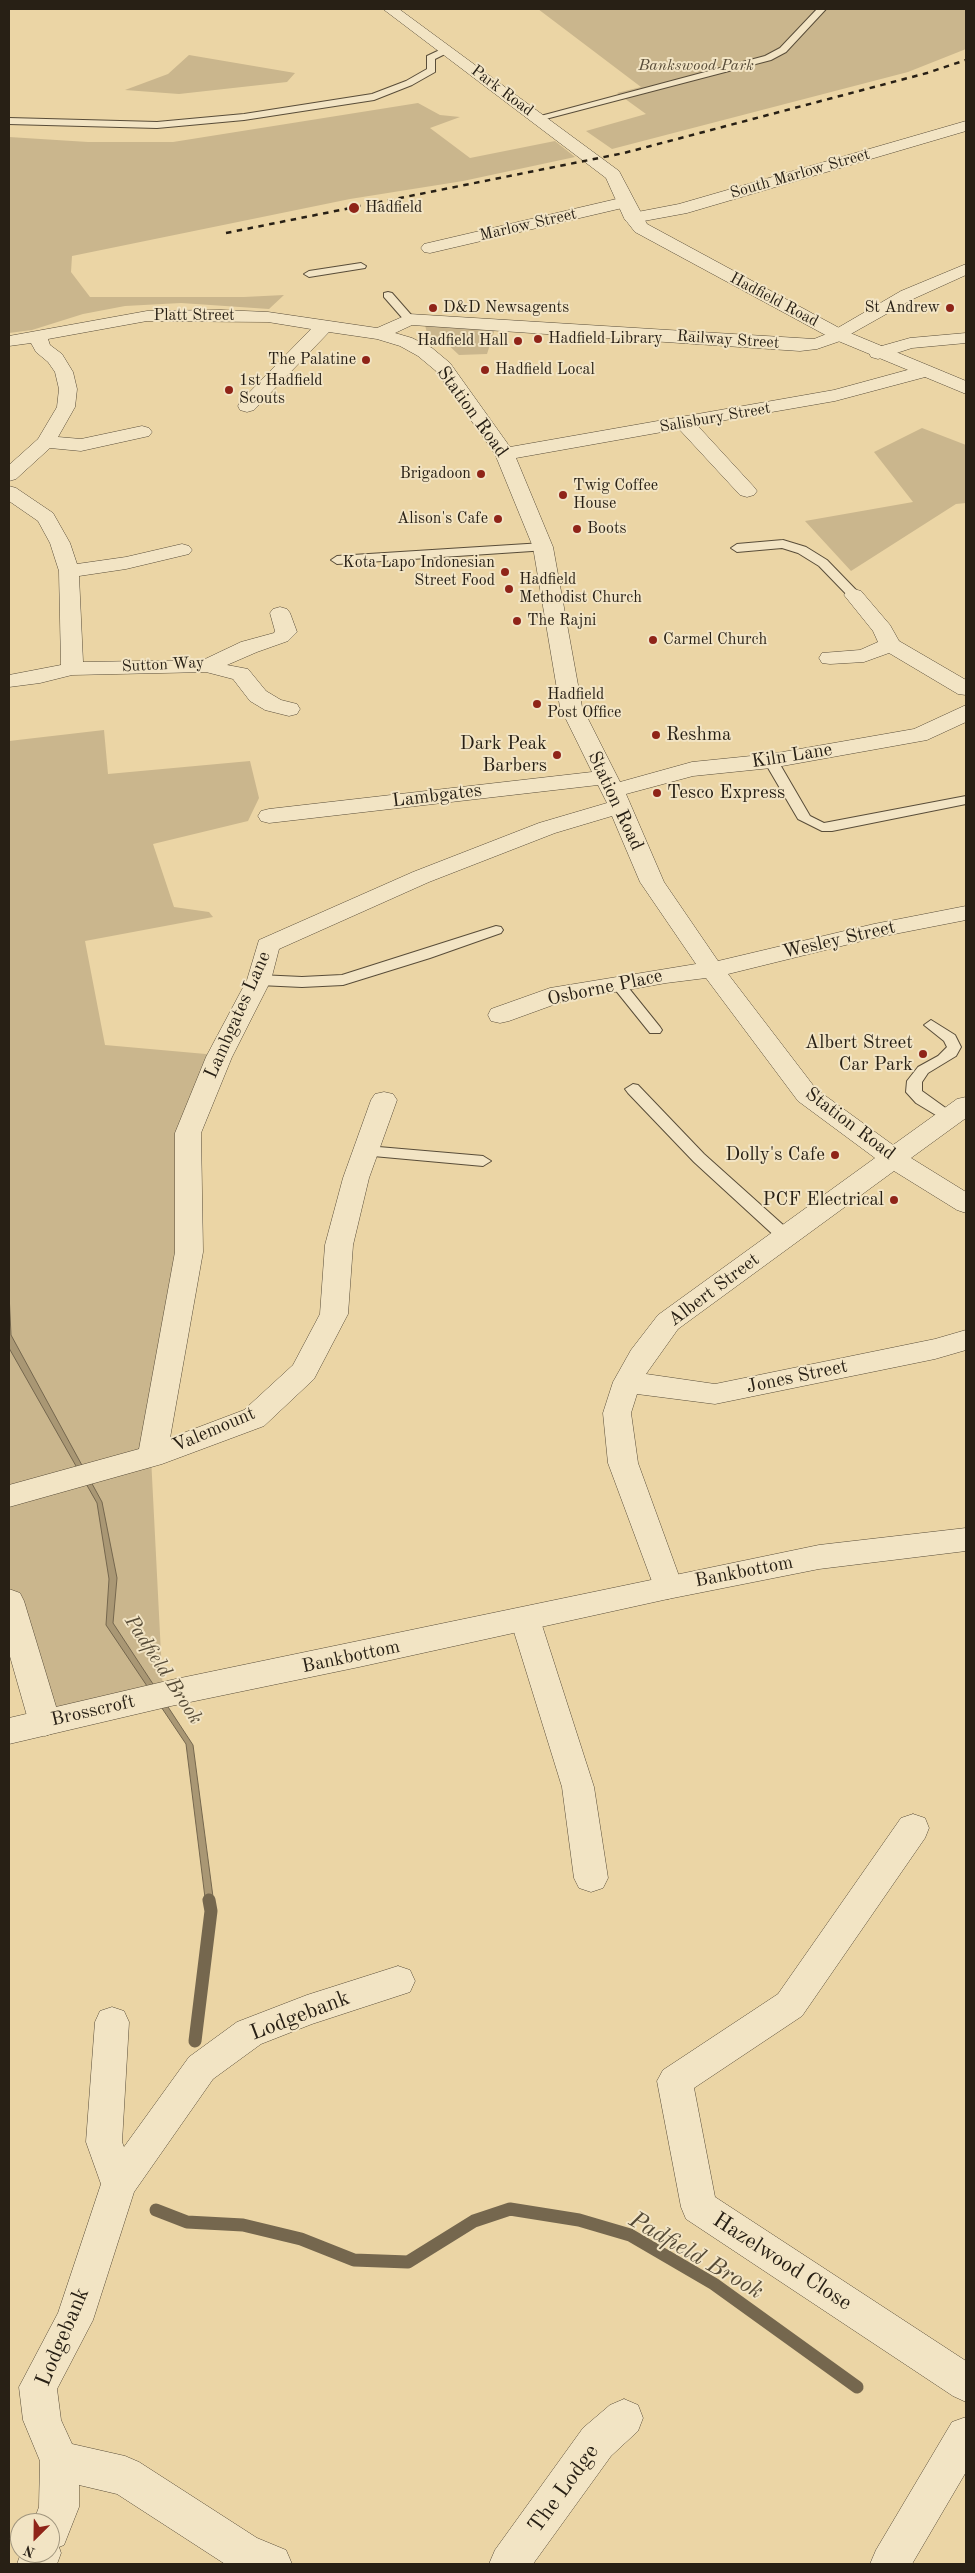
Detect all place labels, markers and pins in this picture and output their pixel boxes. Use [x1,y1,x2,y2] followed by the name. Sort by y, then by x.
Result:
[365,198,422,218] place label: Hadfield
[347,201,361,215] marker: Hadfield
[443,298,569,318] place label: D&D Newsagents
[864,298,940,318] place label: St Andrew
[427,302,439,314] marker: D&D Newsagents
[944,302,956,314] marker: St Andrew
[548,329,663,349] place label: Hadfield Library
[417,331,508,351] place label: Hadfield Hall
[532,333,544,345] marker: Hadfield Library
[512,335,524,347] marker: Hadfield Hall
[268,350,356,370] place label: The Palatine
[360,354,372,366] marker: The Palatine
[495,360,595,380] place label: Hadfield Local
[479,364,491,376] marker: Hadfield Local
[239,371,323,409] place label: 1st Hadfield Scouts
[223,384,235,396] marker: 1st Hadfield Scouts
[400,464,471,484] place label: Brigadoon
[475,468,487,480] marker: Brigadoon
[573,476,658,514] place label: Twig Coffee House
[557,489,569,501] marker: Twig Coffee House
[397,509,488,529] place label: Alison's Cafe
[492,513,504,525] marker: Alison's Cafe
[587,519,626,539] place label: Boots
[571,523,583,535] marker: Boots
[343,553,495,591] place label: Kota Lapo Indonesian Street Food
[499,566,511,578] marker: Kota Lapo Indonesian Street Food
[519,570,642,608] place label: Hadfield Methodist Church
[503,583,515,595] marker: Hadfield Methodist Church
[527,611,596,631] place label: The Rajni
[511,615,523,627] marker: The Rajni
[663,630,767,650] place label: Carmel Church
[647,634,659,646] marker: Carmel Church
[547,685,621,723] place label: Hadfield Post Office
[531,698,543,710] marker: Hadfield Post Office
[666,724,731,746] place label: Reshma
[650,729,662,741] marker: Reshma
[460,733,547,777] place label: Dark Peak Barbers
[551,749,563,761] marker: Dark Peak Barbers
[667,782,785,804] place label: Tesco Express
[651,787,663,799] marker: Tesco Express
[805,1032,913,1076] place label: Albert Street Car Park
[917,1048,929,1060] marker: Albert Street Car Park
[725,1144,825,1166] place label: Dolly's Cafe
[829,1149,841,1161] marker: Dolly's Cafe
[763,1189,884,1211] place label: PCF Electrical
[888,1194,900,1206] marker: PCF Electrical

